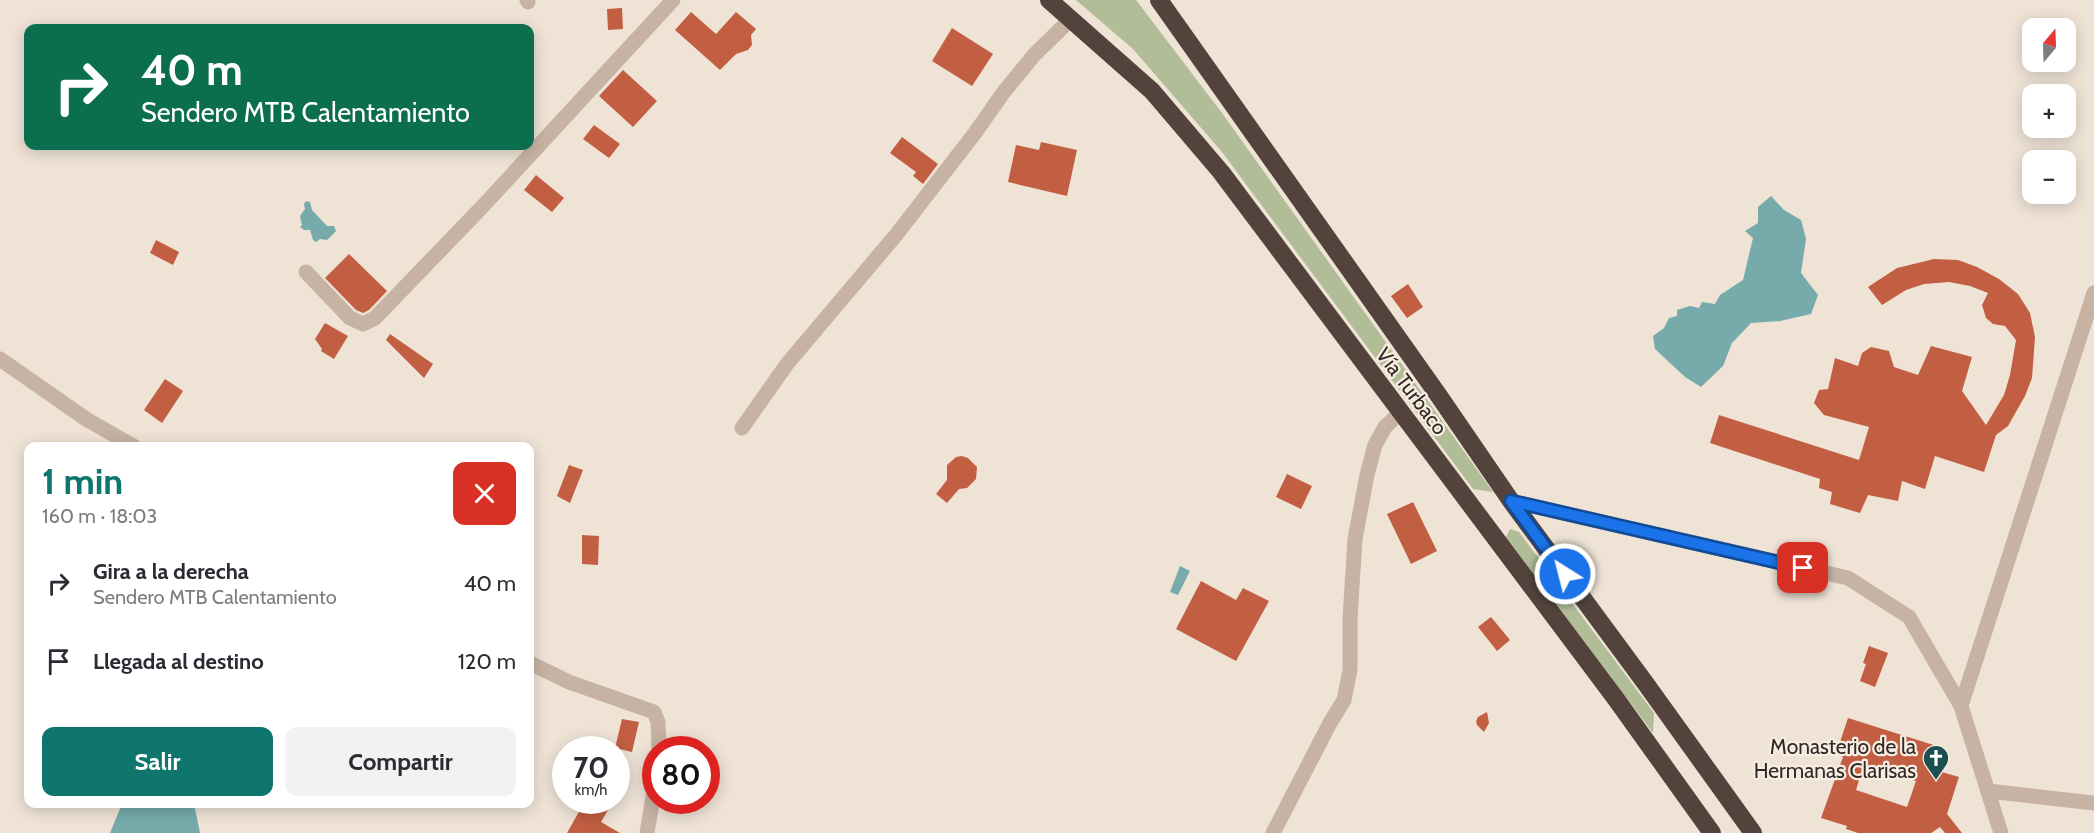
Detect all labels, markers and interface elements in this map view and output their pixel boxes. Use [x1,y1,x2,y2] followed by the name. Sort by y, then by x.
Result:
[2022,18,2076,72] north arrow
[2022,18,2076,204] map controls
[141,44,243,96] text: 40 m
[42,48,120,126] icon: right
[2022,84,2076,138] button: +
[141,96,470,129] text: Sendero MTB Calentamiento
[2022,150,2076,204] button: −
[1371,342,1453,440] street label: Vía Turbaco
[42,459,123,503] text: 1 min
[453,462,516,525] button: close
[42,504,157,528] text: 160 m · 18:03
[1533,542,1597,606] position arrow
[1777,542,1828,593] pin
[1786,551,1819,584] icon: arrive
[93,558,249,585] text: Gira a la derecha
[42,567,75,600] icon: right
[464,570,516,597] text: 40 m
[93,585,337,609] text: Sendero MTB Calentamiento
[42,645,75,678] icon: arrive
[93,648,264,675] text: Llegada al destino
[458,648,516,675] text: 120 m
[42,727,273,796] button: Salir
[285,727,516,796] button: Compartir
[1754,734,1916,783] place label: Monasterio de la Hermanas Clarisas
[642,736,720,814] speed limit sign: 80
[1921,743,1951,781] church icon: Monasterio de la Hermanas Clarisas
[573,749,609,786] text: 70
[575,781,607,799] text: km/h

